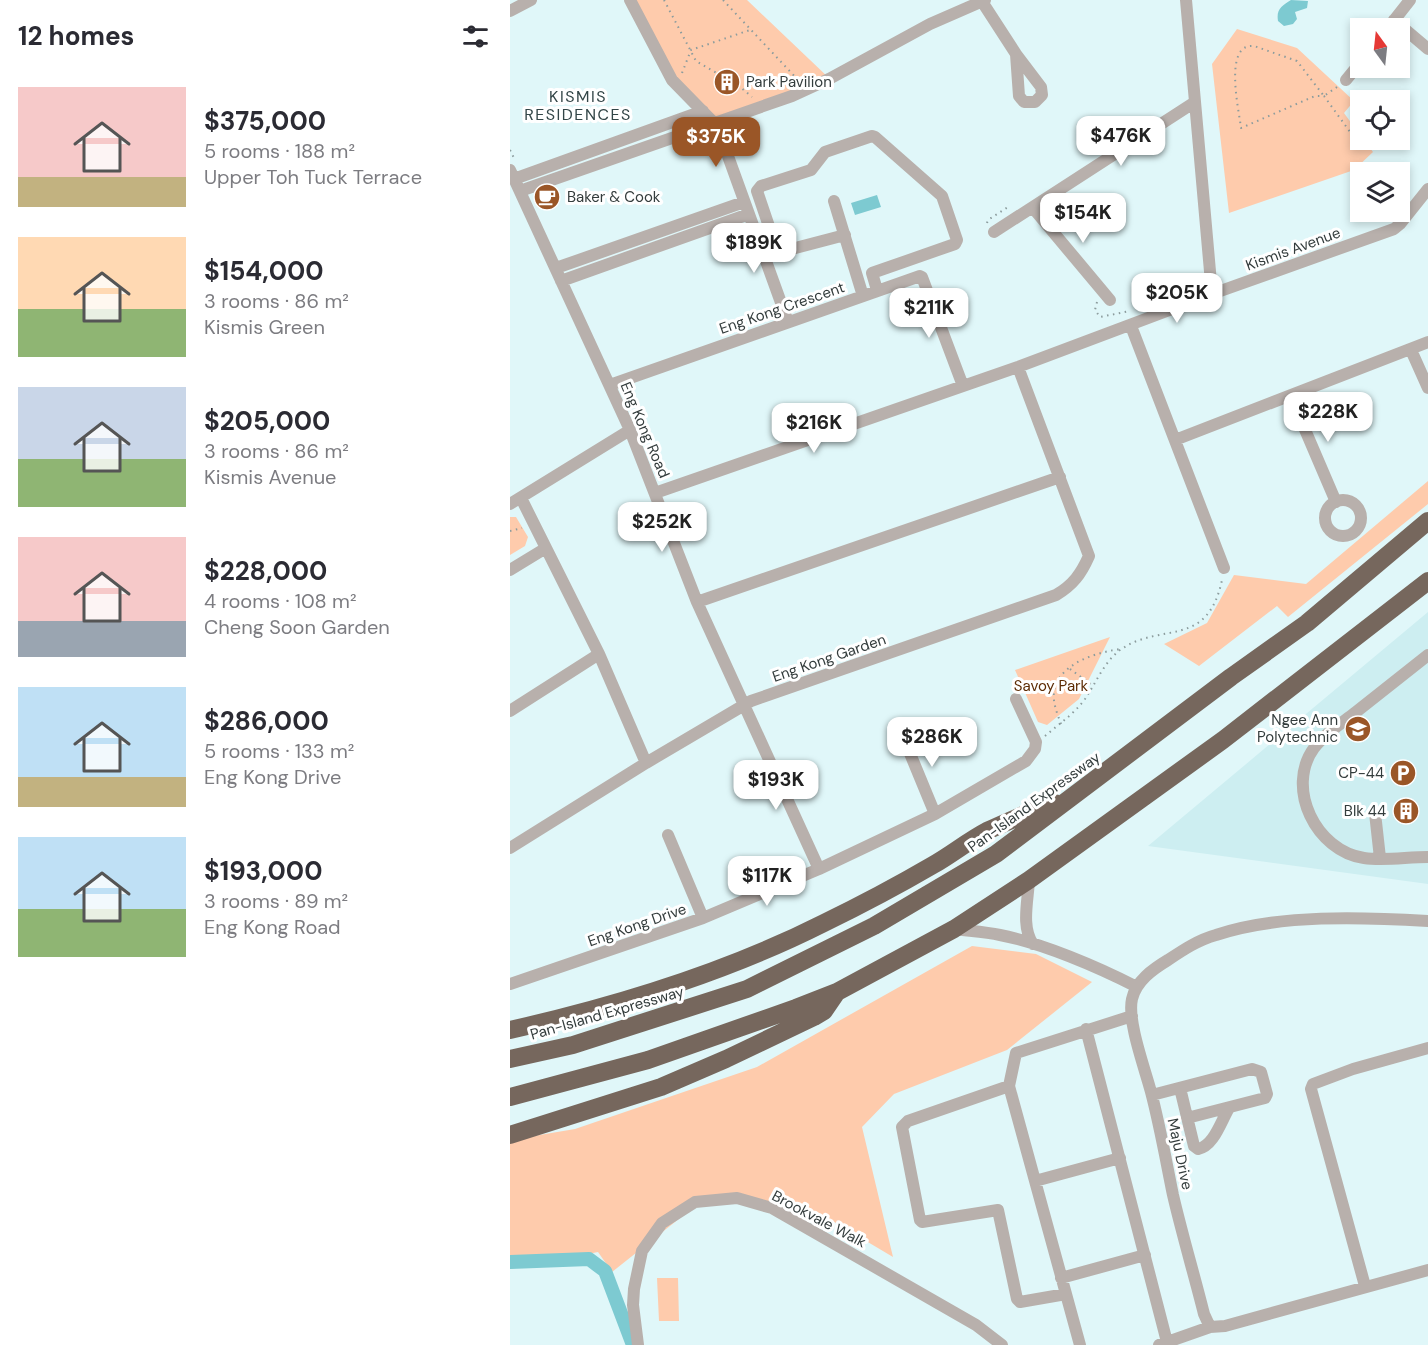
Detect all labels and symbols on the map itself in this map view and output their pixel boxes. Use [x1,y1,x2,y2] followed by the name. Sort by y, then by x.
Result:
[1350,18,1410,78] north arrow
[712,67,742,97] building icon: Park Pavilion
[746,72,832,92] place label: Park Pavilion
[524,86,632,125] district label: KISMIS RESIDENCES
[1079,116,1163,167] pin: $476K
[674,117,758,168] pin: $375K
[532,182,562,212] cafe icon: Baker & Cook
[567,187,661,207] place label: Baker & Cook
[1041,193,1125,244] pin: $154K
[712,223,796,274] pin: $189K
[1243,223,1343,275] street label: Kismis Avenue
[1135,273,1219,324] pin: $205K
[717,277,847,339] street label: Eng Kong Crescent
[887,288,971,339] pin: $211K
[616,379,674,481] street label: Eng Kong Road
[1286,392,1370,443] pin: $228K
[772,403,856,454] pin: $216K
[620,502,704,553] pin: $252K
[770,629,888,687] street label: Eng Kong Garden
[1014,676,1089,696] park label: Savoy Park
[1257,710,1338,747] place label: Ngee Ann Polytechnic
[1343,714,1373,744] school or university icon: Ngee Ann Polytechnic
[890,717,974,768] pin: $286K
[964,747,1105,857] street label: Pan-Island Expressway
[1388,758,1418,788] parking icon: CP-44
[734,760,818,811] pin: $193K
[1338,763,1384,783] place label: CP-44
[1391,796,1421,826] building icon: Blk 44
[1344,801,1386,821] place label: Blk 44
[725,856,809,907] pin: $117K
[585,899,689,951] street label: Eng Kong Drive
[528,981,687,1045] street label: Pan-Island Expressway
[1163,1116,1197,1192] street label: Maju Drive
[768,1186,870,1252] street label: Brookvale Walk

